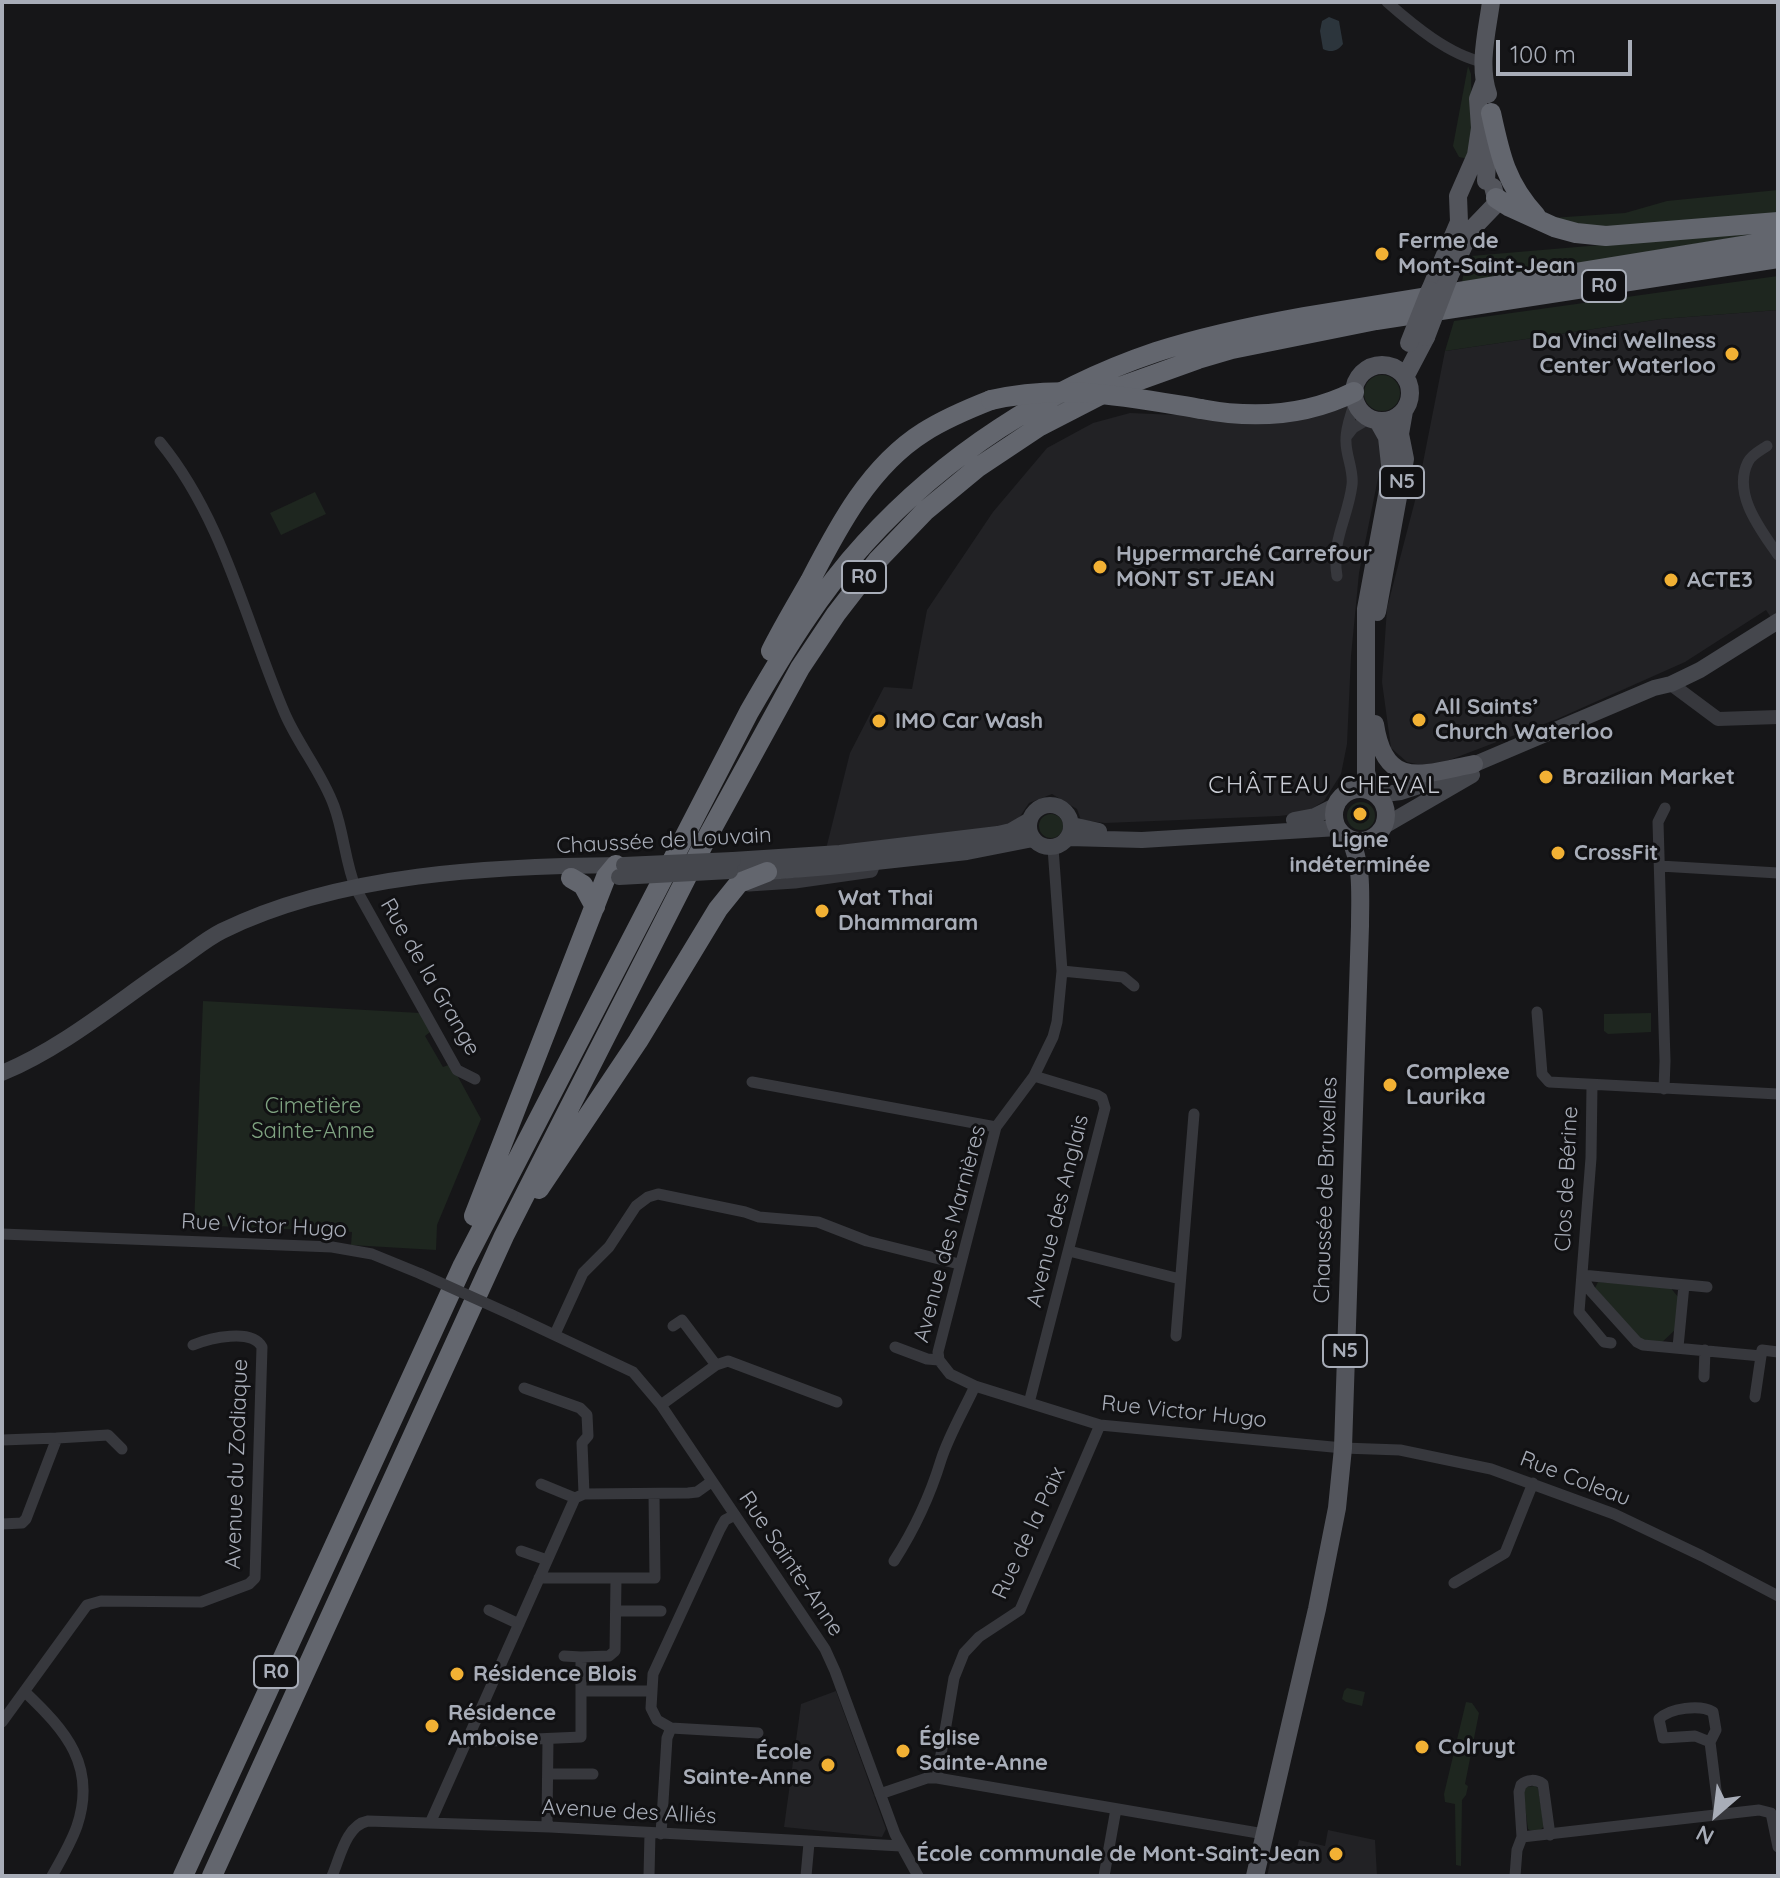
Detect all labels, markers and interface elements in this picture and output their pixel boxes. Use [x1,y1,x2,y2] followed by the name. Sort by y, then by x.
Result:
[1500,24,1636,74] scale bar
[1510,39,1576,69] text: 100 m
[1398,228,1576,280] place label: Ferme de Mont-Saint-Jean
[1373,245,1391,263] marker: Ferme de Mont-Saint-Jean
[1582,270,1626,302] road number: R0
[1532,328,1716,380] place label: Da Vinci Wellness Center Waterloo
[1723,345,1741,363] marker: Da Vinci Wellness Center Waterloo
[1380,466,1424,498] road number: N5
[1116,541,1372,592] place label: Hypermarché Carrefour MONT ST JEAN
[1091,558,1109,576] marker: Hypermarché Carrefour MONT ST JEAN
[842,561,886,593] road number: R0
[1687,567,1753,593] place label: ACTE3
[1662,571,1680,589] marker: ACTE3
[1435,694,1613,746] place label: All Saints’ Church Waterloo
[895,708,1043,734] place label: IMO Car Wash
[1410,711,1428,729] marker: All Saints’ Church Waterloo
[870,712,888,730] marker: IMO Car Wash
[1562,764,1735,790] place label: Brazilian Market
[1537,768,1555,786] marker: Brazilian Market
[1208,772,1442,800] district label: CHÂTEAU CHEVAL
[1351,805,1369,823] marker: Ligne indéterminée
[556,822,772,860] street label: Chaussée de Louvain
[1289,827,1431,878] place label: Ligne indéterminée
[1574,840,1658,866] place label: CrossFit
[1549,844,1567,862] marker: CrossFit
[838,885,978,936] place label: Wat Thai Dhammaram
[374,894,486,1060] street label: Rue de la Grange
[813,902,831,920] marker: Wat Thai Dhammaram
[1406,1059,1510,1110] place label: Complexe Laurika
[1309,1076,1343,1304] street label: Chaussée de Bruxelles
[1381,1076,1399,1094] marker: Complexe Laurika
[251,1093,375,1144] park label: Cimetière Sainte-Anne
[1550,1106,1584,1252] street label: Clos de Bérine
[1021,1112,1095,1310] street label: Avenue des Anglais
[908,1122,992,1346] street label: Avenue des Marnières
[180,1208,348,1244] street label: Rue Victor Hugo
[1323,1335,1367,1367] road number: N5
[220,1358,254,1570] street label: Avenue du Zodiaque
[1100,1390,1268,1434] street label: Rue Victor Hugo
[1516,1446,1634,1512] street label: Rue Coleau
[987,1462,1071,1604] street label: Rue de la Paix
[733,1487,849,1641] street label: Rue Sainte-Anne
[254,1656,298,1688] road number: R0
[473,1661,637,1687] place label: Résidence Blois
[448,1665,466,1683] marker: Résidence Blois
[448,1700,556,1752] place label: Résidence Amboise
[423,1717,441,1735] marker: Résidence Amboise
[919,1725,1048,1776] place label: Église Sainte-Anne
[1438,1734,1516,1760] place label: Colruyt
[1413,1738,1431,1756] marker: Colruyt
[683,1739,812,1790] place label: École Sainte-Anne
[894,1742,912,1760] marker: Église Sainte-Anne
[819,1756,837,1774] marker: École Sainte-Anne
[1676,1774,1756,1854] north arrow
[541,1794,717,1830] street label: Avenue des Alliés
[1691,1819,1718,1851] text: N
[916,1841,1320,1867] place label: École communale de Mont-Saint-Jean
[1327,1845,1345,1863] marker: École communale de Mont-Saint-Jean

